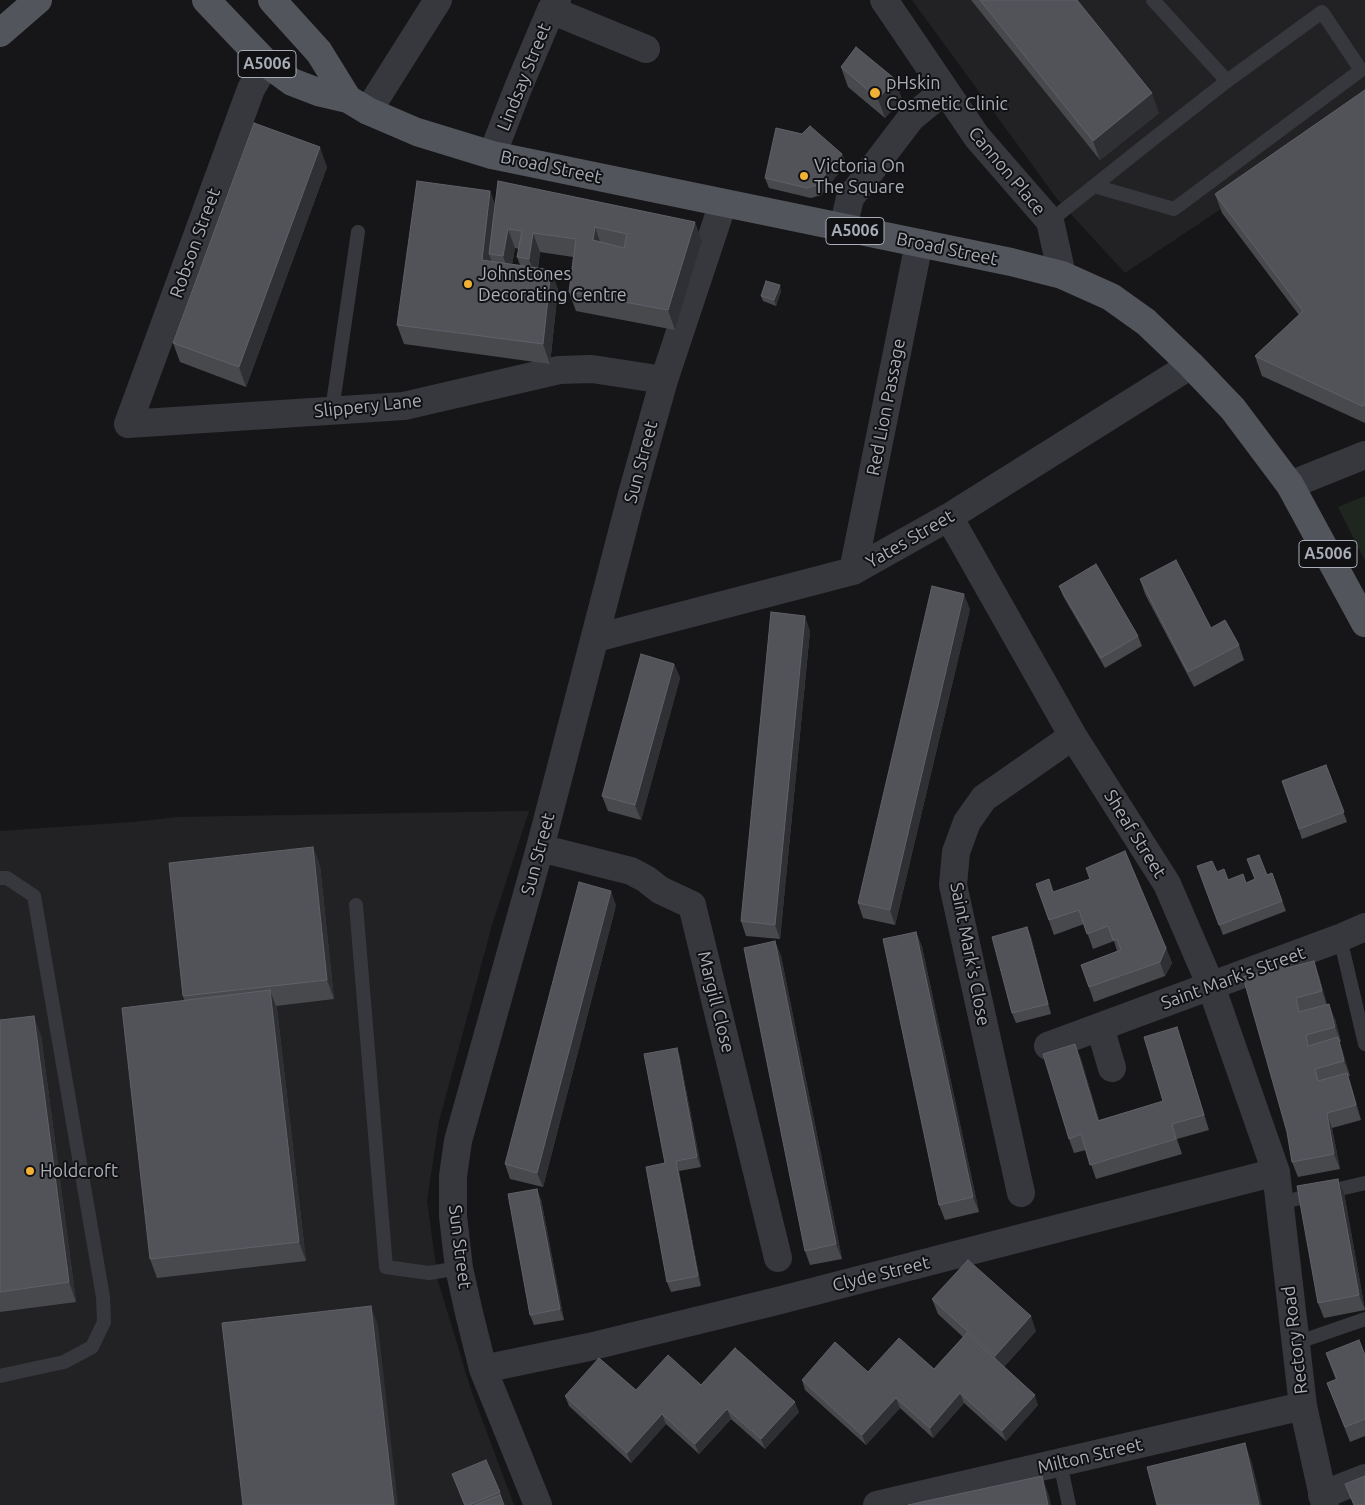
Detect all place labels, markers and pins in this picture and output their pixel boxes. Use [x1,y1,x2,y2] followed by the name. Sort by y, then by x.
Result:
[886,72,1008,115] place label: pHskin Cosmetic Clinic
[868,86,882,100] marker: pHskin Cosmetic Clinic
[814,155,905,198] place label: Victoria On The Square
[798,170,810,182] marker: Victoria On The Square
[478,263,627,306] place label: Johnstones Decorating Centre
[462,278,474,290] marker: Johnstones Decorating Centre
[40,1160,118,1182] place label: Holdcroft
[24,1165,36,1177] marker: Holdcroft

